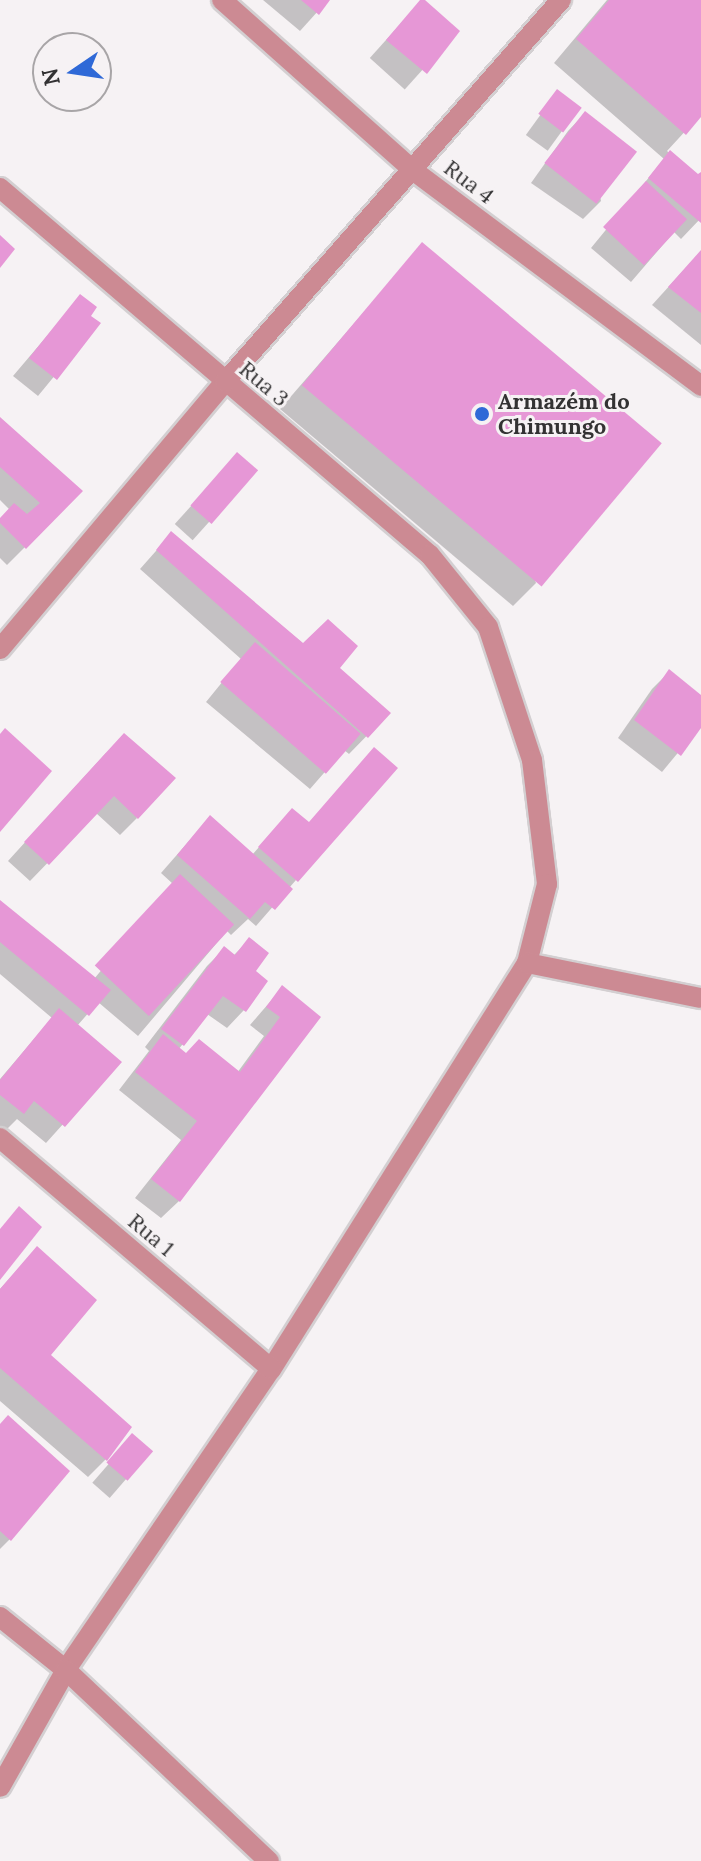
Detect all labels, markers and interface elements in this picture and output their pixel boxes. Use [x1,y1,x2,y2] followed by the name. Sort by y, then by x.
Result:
[32,32,112,112] north arrow
[35,66,66,88] text: N
[439,155,499,209] street label: Rua 4
[234,356,294,412] street label: Rua 3
[498,388,630,440] place label: Armazém do Chimungo
[473,405,491,423] marker: Armazém do Chimungo
[123,1208,179,1262] street label: Rua 1

